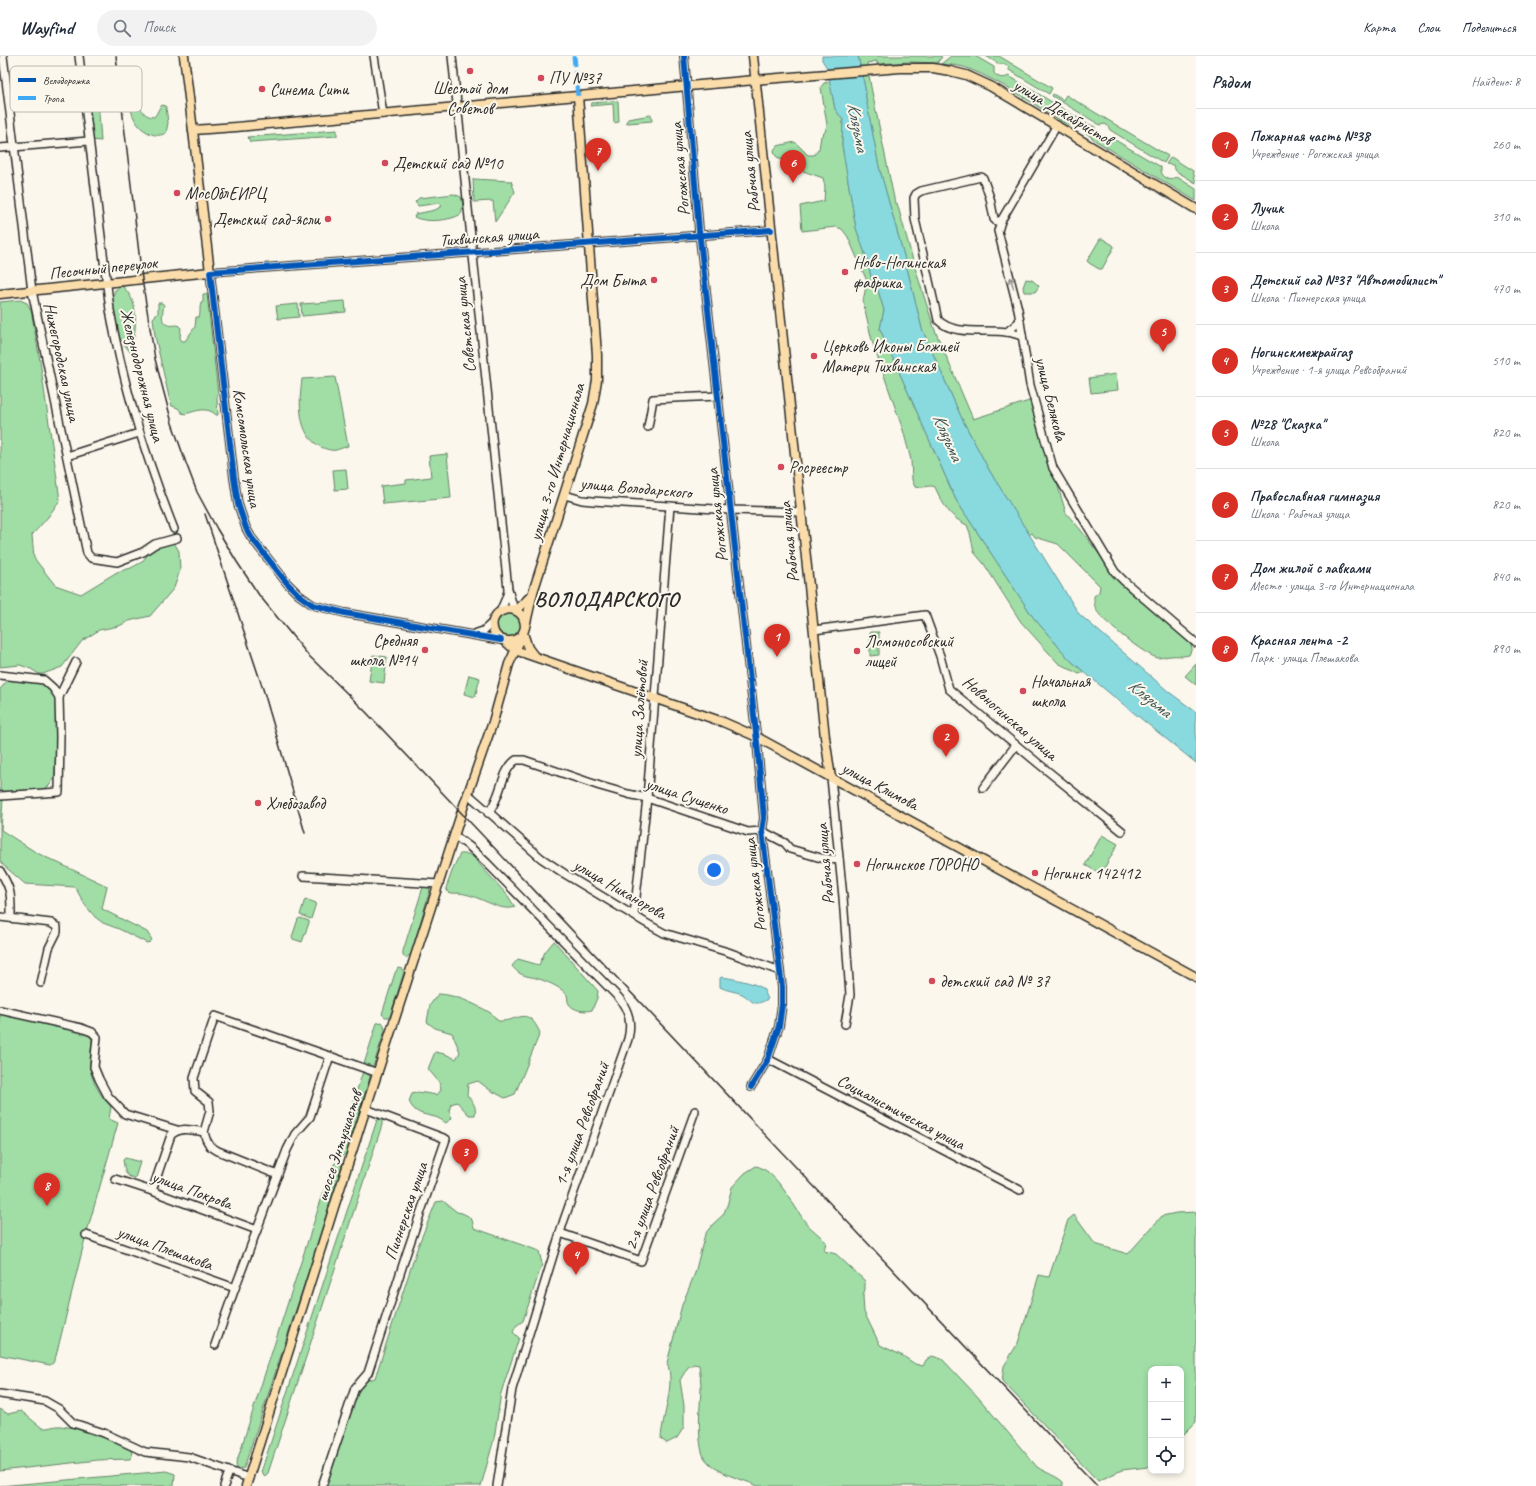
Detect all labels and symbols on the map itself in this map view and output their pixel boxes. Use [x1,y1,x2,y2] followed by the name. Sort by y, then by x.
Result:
[10,66,142,112] legend
[465,66,475,76] marker: Шестой дом Советов
[549,68,603,89] place label: ПУ №37
[43,73,90,87] text: Велодорожка
[536,73,546,83] marker: ПУ №37
[1009,74,1119,151] street label: улица Декабристов
[433,78,508,119] place label: Шестой дом Советов
[270,79,350,100] place label: Синема Сити
[257,84,267,94] marker: Синема Сити
[43,91,64,105] text: Тропа
[843,101,874,155] water label: Клязьма
[665,120,695,217] street label: Рогожская улица
[735,129,765,213] street label: Рабочая улица
[585,138,611,171] pin: 7
[780,150,806,183] pin: 6
[393,153,504,174] place label: Детский сад №10
[380,158,390,168] marker: Детский сад №10
[185,183,268,204] place label: МосОблЕИРЦ
[172,188,182,198] marker: МосОблЕИРЦ
[213,209,321,230] place label: Детский сад-ясли
[323,214,333,224] marker: Детский сад-ясли
[439,223,541,251] street label: Тихвинская улица
[48,252,160,284] street label: Песочный переулок
[853,252,947,293] place label: Ново-Ногинская фабрика
[840,267,850,277] marker: Ново-Ногинская фабрика
[580,270,648,291] place label: Дом Быта
[449,275,480,374] street label: Советская улица
[649,275,659,285] marker: Дом Быта
[1007,277,1015,290] one-way arrow
[39,301,85,425] street label: Нижегородская улица
[114,306,169,446] street label: Железнодорожная улица
[1150,319,1176,352] pin: 5
[822,336,960,377] place label: Церковь Иконы Божией Матери Тихвинская
[809,351,819,361] marker: Церковь Иконы Божией Матери Тихвинская
[1030,354,1072,445] street label: улица Белякова
[524,379,590,544] street label: улица 3-го Интернационала
[228,387,266,510] street label: Комсомольская улица
[928,410,969,466] water label: Клязьма
[789,457,849,478] place label: Росреестр
[776,462,786,472] marker: Росреестр
[701,466,732,563] street label: Рогожская улица
[578,473,695,504] street label: улица Володарского
[774,499,804,583] street label: Рабочая улица
[535,586,682,612] district label: ВОЛОДАРСКОГО
[764,624,790,657] pin: 1
[349,630,419,671] place label: Средняя школа №14
[865,631,954,672] place label: Ломоносовский лицей
[420,645,430,655] marker: Средняя школа №14
[852,646,862,656] marker: Ломоносовский лицей
[625,659,653,760] street label: улица Залётовой
[958,671,1063,766] street label: Новоногинская улица
[1031,671,1091,712] place label: Начальная школа
[1124,674,1177,723] water label: Клязьма
[1018,686,1028,696] marker: Начальная школа
[933,724,959,757] pin: 2
[837,757,924,816] street label: улица Климова
[642,773,732,819] street label: улица Сущенко
[266,793,326,814] place label: Хлебозавод
[253,798,263,808] marker: Хлебозавод
[811,821,839,905] street label: Рабочая улица
[739,836,771,933] street label: Рогожская улица
[569,854,671,924] street label: улица Никанорова
[865,854,980,875] place label: Ногинское ГОРОНО
[852,859,862,869] marker: Ногинское ГОРОНО
[704,860,724,880] your location
[1043,863,1142,884] place label: Ногинск 142412
[1030,868,1040,878] marker: Ногинск 142412
[940,971,1051,992] place label: детский сад № 37
[927,976,937,986] marker: детский сад № 37
[550,1058,614,1189] street label: 1-я улица Ревсобраний
[834,1070,969,1155] street label: Социалистическая улица
[311,1084,368,1204] street label: шоссе Энтузиастов
[620,1122,684,1253] street label: 2-я улица Ревсобраний
[452,1139,478,1172] pin: 3
[380,1158,433,1263] street label: Пионерская улица
[148,1166,237,1215] street label: улица Покрова
[34,1173,60,1206] pin: 8
[114,1221,217,1275] street label: улица Плешакова
[563,1242,589,1275] pin: 4

